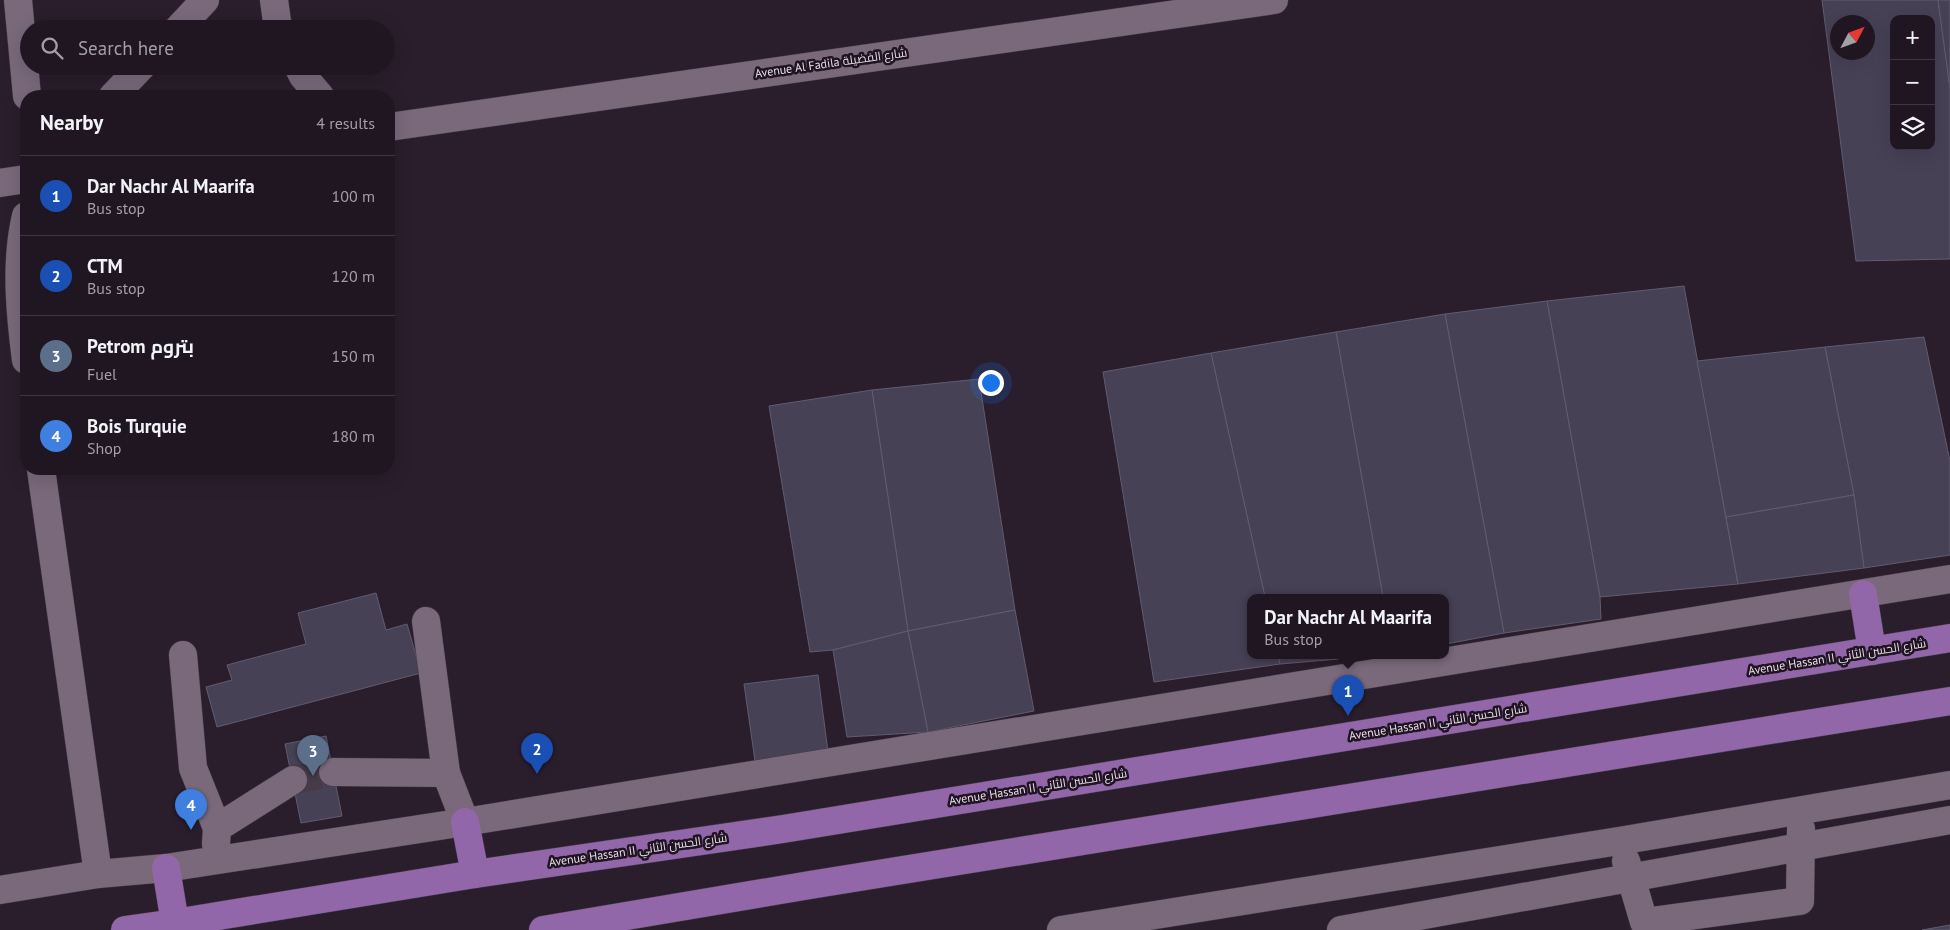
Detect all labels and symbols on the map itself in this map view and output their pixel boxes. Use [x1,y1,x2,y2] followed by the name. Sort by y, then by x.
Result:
[1830,15,1875,60] north arrow
[754,44,908,82] street label: Avenue Al Fadila شارع الفضيلة
[978,370,1004,396] your location
[1747,635,1928,681] street label: Avenue Hassan II شارع الحسن الثاني
[1332,675,1364,716] pin: 1
[1348,700,1529,746] street label: Avenue Hassan II شارع الحسن الثاني
[521,733,553,774] pin: 2
[297,735,329,776] pin: 3
[948,765,1129,811] street label: Avenue Hassan II شارع الحسن الثاني
[175,789,207,830] pin: 4
[548,830,729,872] street label: Avenue Hassan II شارع الحسن الثاني

